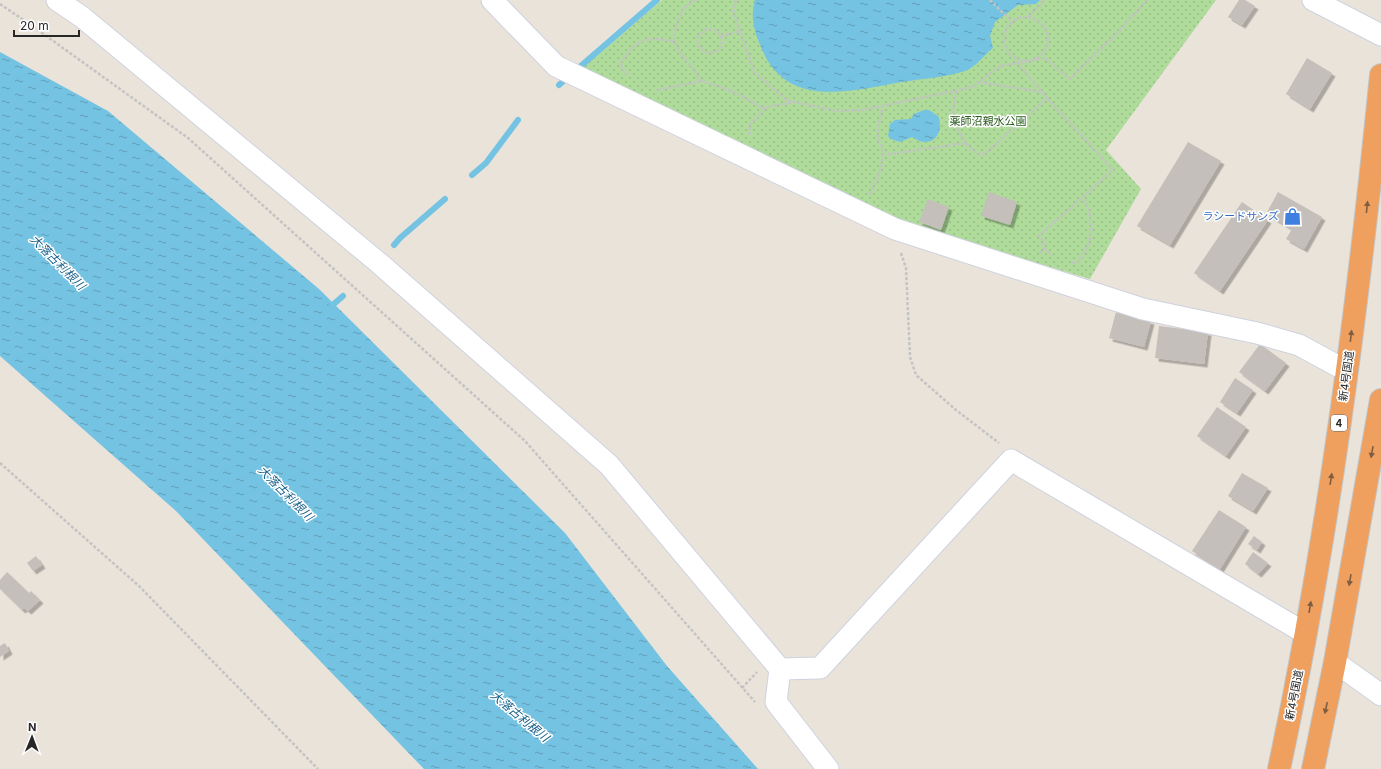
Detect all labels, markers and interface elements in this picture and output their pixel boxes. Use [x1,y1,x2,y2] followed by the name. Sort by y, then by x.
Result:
[14,12,79,38] scale bar
[20,18,49,33] text: 20 m
[950,114,1027,128] park label: 薬師沼親水公園
[1364,201,1370,213] one-way arrow
[1282,206,1302,226] shop icon: ラシードサンズ
[1202,209,1279,223] place label: ラシードサンズ
[27,231,90,294] water label: 大落古利根川
[1348,330,1355,342] one-way arrow
[1336,350,1356,402] street label: 新4号国道
[1331,415,1347,431] road number: 4
[1369,446,1375,458] one-way arrow
[255,462,318,525] water label: 大落古利根川
[1328,473,1334,485] one-way arrow
[1346,574,1352,587] one-way arrow
[1307,601,1313,613] one-way arrow
[1282,669,1306,721] street label: 新4号国道
[488,687,554,746] water label: 大落古利根川
[1323,702,1329,714] one-way arrow
[12,717,52,757] north arrow
[28,720,36,734] text: N

